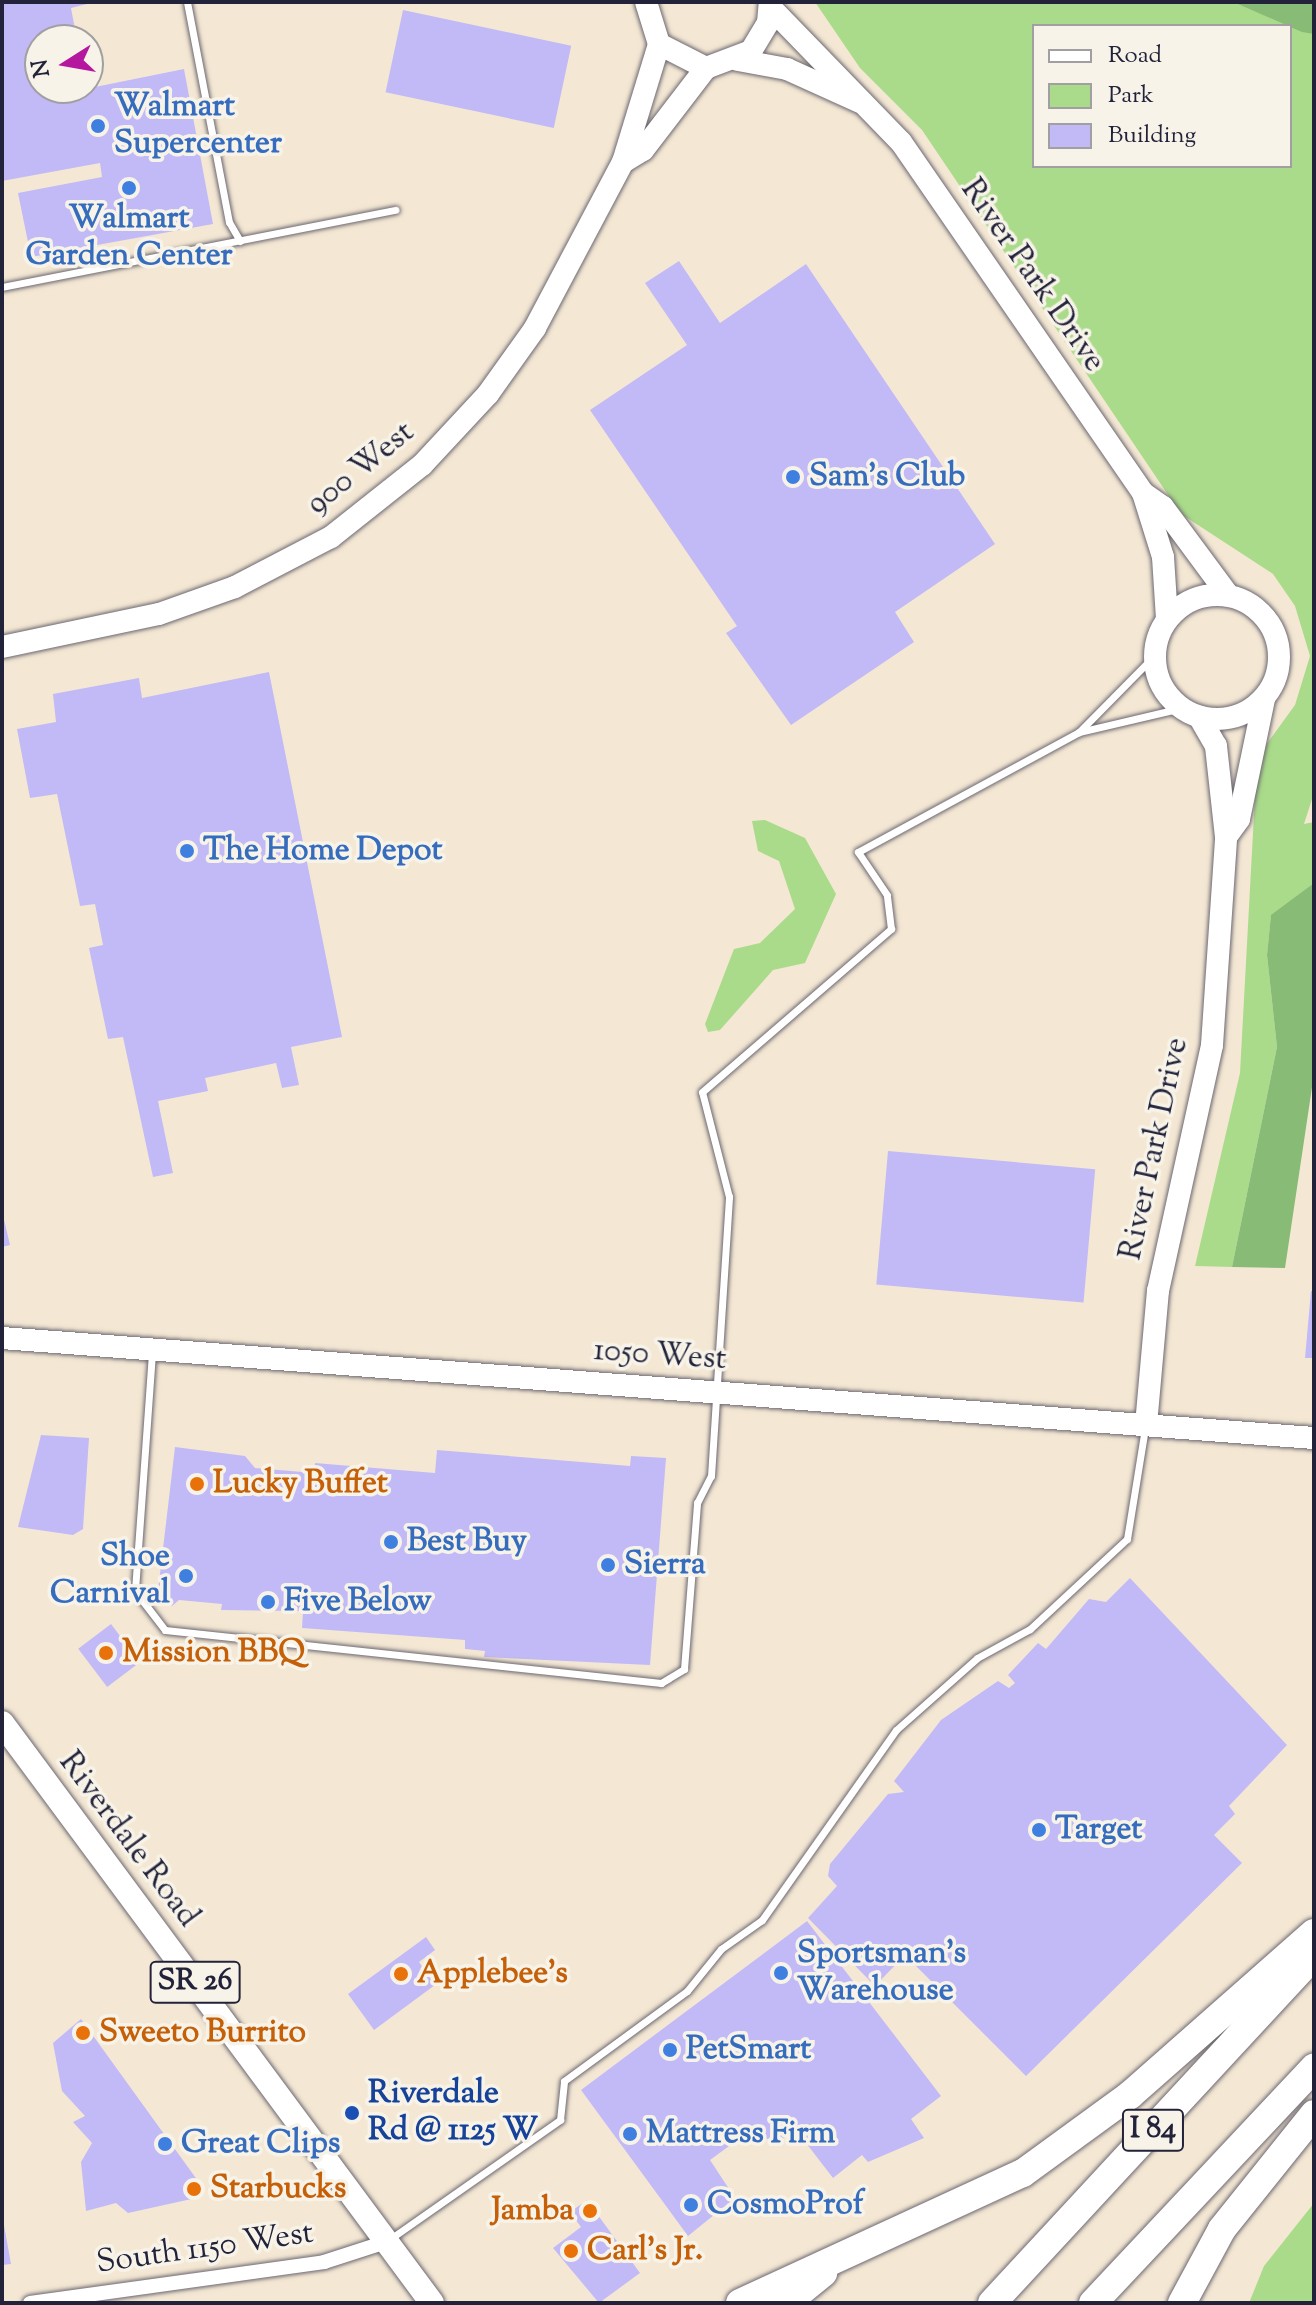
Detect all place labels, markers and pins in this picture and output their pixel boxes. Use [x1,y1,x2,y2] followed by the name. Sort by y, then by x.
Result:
[114,89,282,164] place label: Walmart Supercenter
[89,117,107,135] marker: Walmart Supercenter
[120,179,138,197] marker: Walmart Garden Center
[25,201,233,276] place label: Walmart Garden Center
[809,458,965,496] place label: Sam's Club
[784,468,802,486] marker: Sam's Club
[203,832,442,870] place label: The Home Depot
[178,842,196,860] marker: The Home Depot
[213,1465,388,1503] place label: Lucky Buffet
[188,1475,206,1493] marker: Lucky Buffet
[407,1523,527,1561] place label: Best Buy
[382,1533,400,1551] marker: Best Buy
[50,1539,170,1614] place label: Shoe Carnival
[624,1546,706,1584] place label: Sierra
[599,1556,617,1574] marker: Sierra
[177,1567,195,1585] marker: Shoe Carnival
[284,1583,432,1621] place label: Five Below
[259,1593,277,1611] marker: Five Below
[122,1634,305,1672] place label: Mission BBQ
[97,1644,115,1662] marker: Mission BBQ
[1055,1811,1142,1849] place label: Target
[1030,1821,1048,1839] marker: Target
[797,1936,966,2011] place label: Sportsman's Warehouse
[417,1955,568,1993] place label: Applebee's
[772,1964,790,1982] marker: Sportsman's Warehouse
[392,1965,410,1983] marker: Applebee's
[99,2014,306,2052] place label: Sweeto Burrito
[74,2024,92,2042] marker: Sweeto Burrito
[686,2031,811,2069] place label: PetSmart
[661,2041,679,2059] marker: PetSmart
[368,2076,538,2151] place label: Riverdale Rd @ 1125 W
[343,2104,361,2122] marker: Riverdale Rd @ 1125 W
[646,2115,835,2153] place label: Mattress Firm
[181,2125,340,2163] place label: Great Clips
[621,2125,639,2143] marker: Mattress Firm
[156,2135,174,2153] marker: Great Clips
[210,2170,346,2208] place label: Starbucks
[185,2180,203,2198] marker: Starbucks
[707,2186,864,2224] place label: CosmoProf
[492,2192,574,2230] place label: Jamba
[682,2196,700,2214] marker: CosmoProf
[581,2202,599,2220] marker: Jamba
[587,2232,703,2270] place label: Carl's Jr.
[562,2242,580,2260] marker: Carl's Jr.

